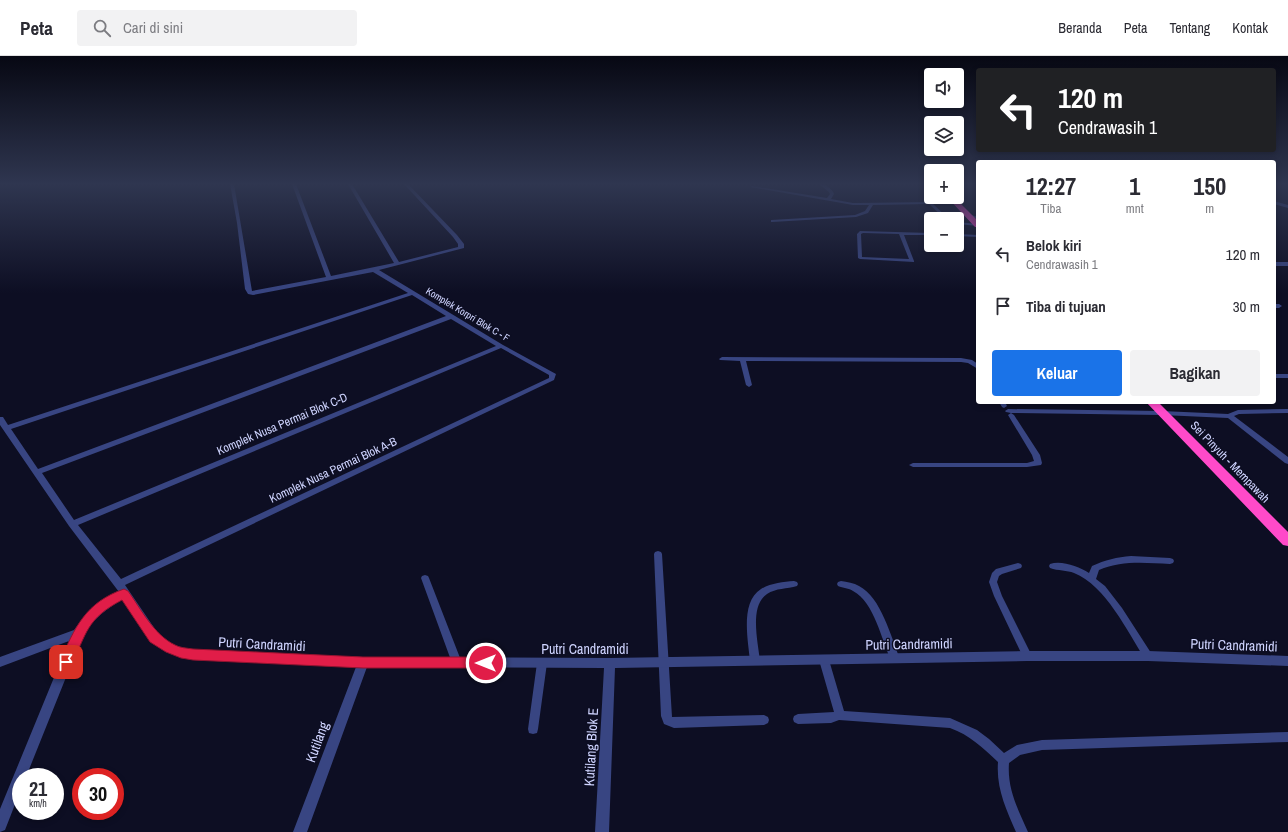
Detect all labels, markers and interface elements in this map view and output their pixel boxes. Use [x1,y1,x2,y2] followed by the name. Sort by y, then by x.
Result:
[77,10,357,46] search box
[20,15,53,41] text: Peta
[91,17,113,39] icon: search
[123,17,183,38] text: Cari di sini
[1058,19,1102,37] text: Beranda
[1124,19,1147,37] text: Peta
[1169,19,1210,37] text: Tentang
[1232,19,1268,37] text: Kontak
[924,68,964,252] map controls
[924,68,964,108] button: sound
[1058,79,1123,117] text: 120 m
[992,84,1044,136] icon: left
[1058,115,1157,140] text: Cendrawasih 1
[924,116,964,156] button: layers
[924,164,964,204] button: +
[1026,170,1076,202] text: 12:27
[1129,170,1140,202] text: 1
[1193,170,1226,202] text: 150
[1040,200,1061,217] text: Tiba
[1126,200,1144,217] text: mnt
[1205,200,1214,217] text: m
[924,212,964,252] button: −
[1026,235,1081,256] text: Belok kiri
[992,243,1014,265] icon: left
[1226,244,1260,265] text: 120 m
[1026,256,1098,273] text: Cendrawasih 1
[424,284,512,345] street label: Komplek Korpri Blok C - F
[992,295,1014,317] icon: arrive
[1026,296,1106,317] text: Tiba di tujuan
[1233,296,1260,317] text: 30 m
[992,350,1122,396] button: Keluar
[1130,350,1260,396] button: Bagikan
[214,389,350,459] street label: Komplek Nusa Permai Blok C-D
[1187,418,1273,506] street label: Sei Pinyuh - Mempawah
[267,433,400,507] street label: Komplek Nusa Permai Blok A-B
[218,633,306,655] street label: Putri Candramidi
[865,634,953,654] street label: Putri Candramidi
[1190,634,1278,656] street label: Putri Candramidi
[541,640,629,658] street label: Putri Candramidi
[465,642,507,684] position arrow
[49,645,83,679] pin
[55,651,77,673] icon: arrive
[580,707,602,787] street label: Kutilang Blok E
[301,719,333,765] street label: Kutilang
[72,768,124,820] speed limit sign: 30
[29,775,47,802] text: 21
[29,797,47,810] text: km/h

